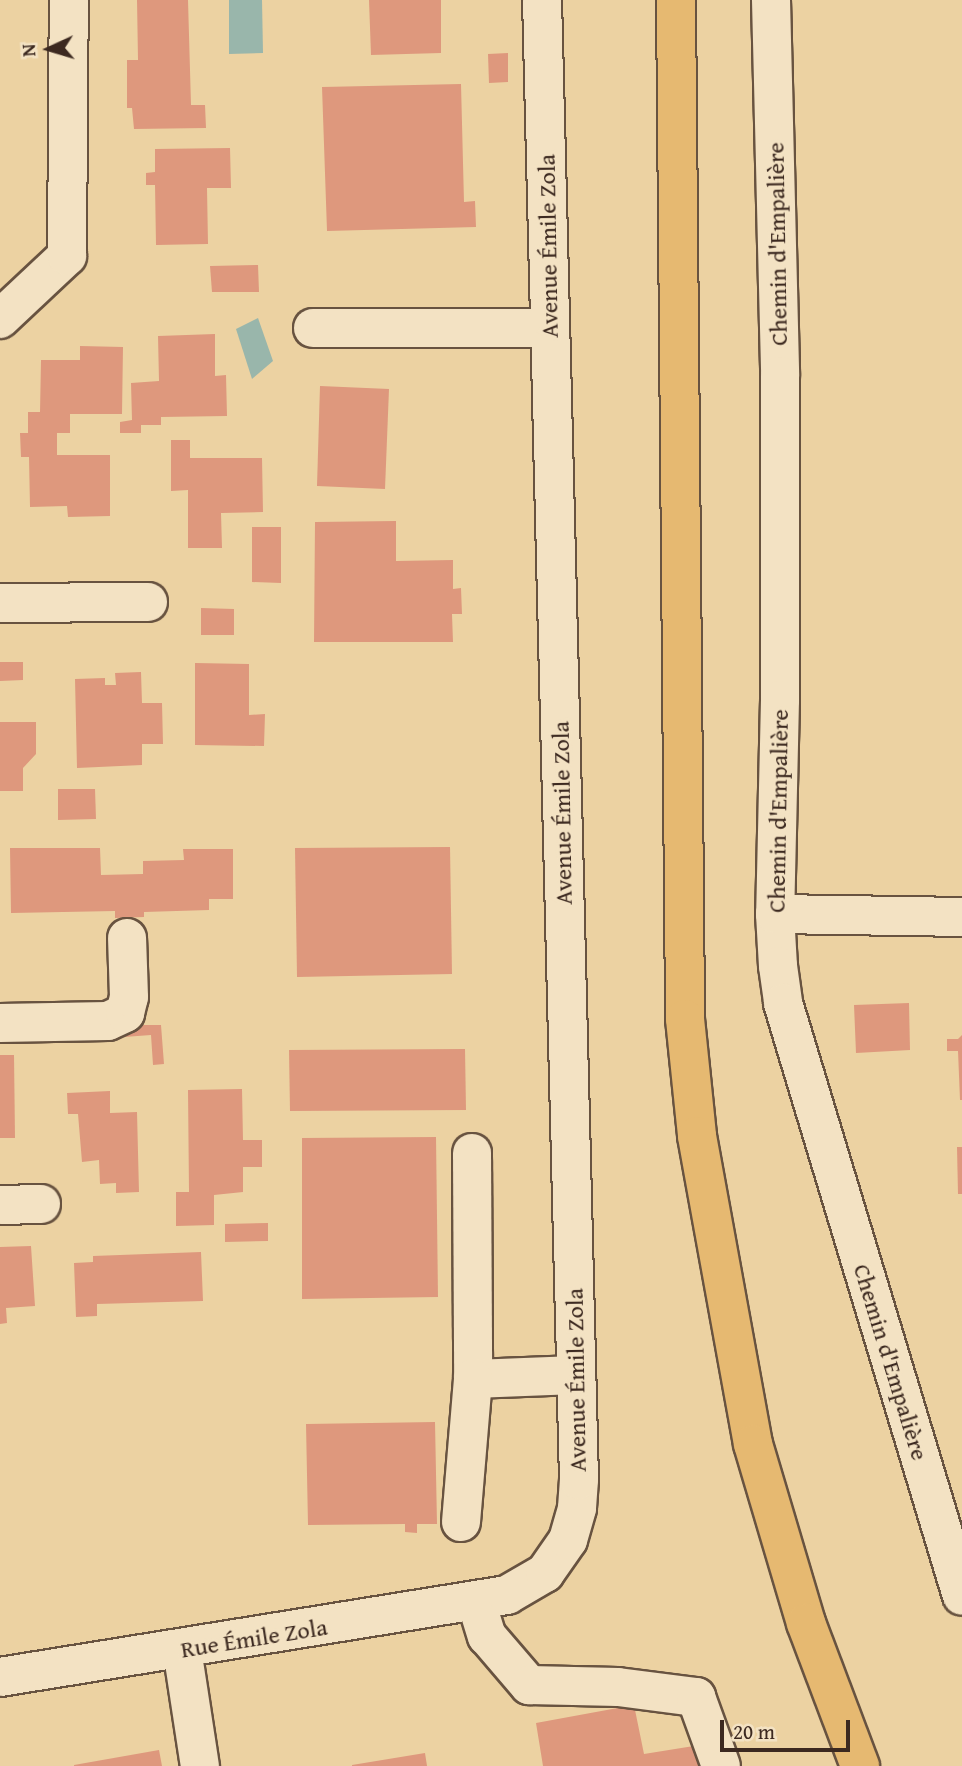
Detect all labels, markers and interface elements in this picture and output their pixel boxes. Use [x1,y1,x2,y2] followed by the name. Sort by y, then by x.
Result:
[14,14,84,84] north arrow
[14,43,42,58] text: N
[761,142,793,346] street label: Chemin d'Empalière
[532,154,564,338] street label: Avenue Émile Zola
[762,709,794,913] street label: Chemin d'Empalière
[546,721,578,905] street label: Avenue Émile Zola
[847,1261,935,1463] street label: Chemin d'Empalière
[560,1288,592,1472] street label: Avenue Émile Zola
[179,1612,329,1664] street label: Rue Émile Zola
[724,1706,853,1750] scale bar
[733,1716,775,1747] text: 20 m

